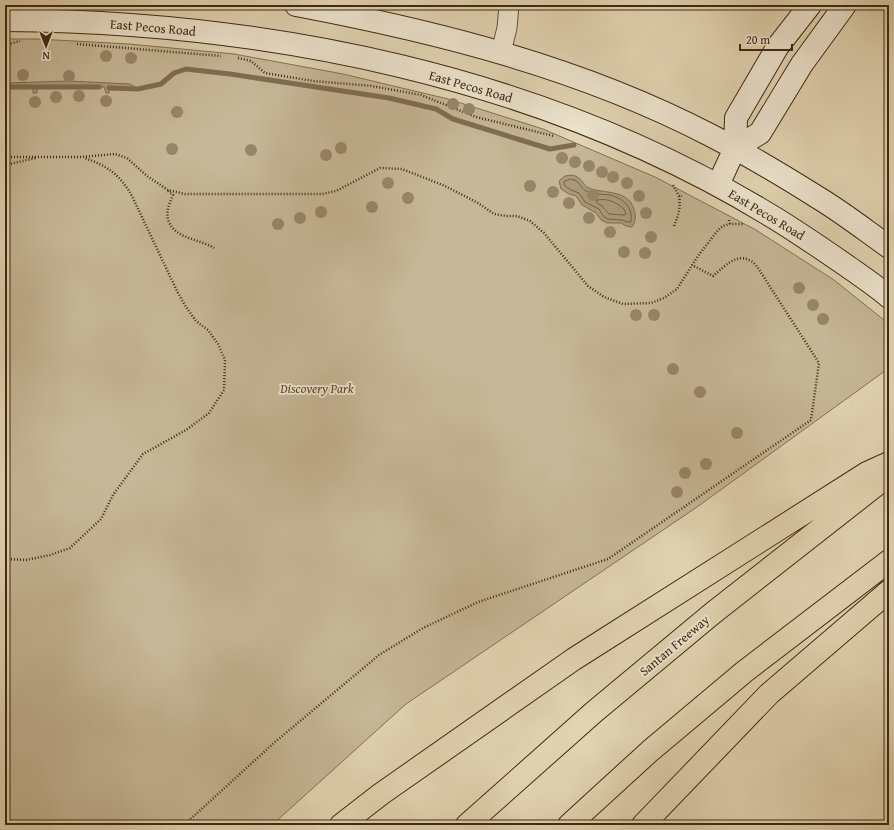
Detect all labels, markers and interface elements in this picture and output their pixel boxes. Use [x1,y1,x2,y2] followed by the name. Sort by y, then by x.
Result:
[109,14,197,41] street label: East Pecos Road
[26,26,66,66] north arrow
[740,26,792,52] scale bar
[746,31,770,48] text: 20 m
[42,48,50,64] text: N
[427,65,515,107] street label: East Pecos Road
[725,184,809,245] street label: East Pecos Road
[279,379,354,398] park label: Discovery Park
[635,610,714,680] street label: Santan Freeway

